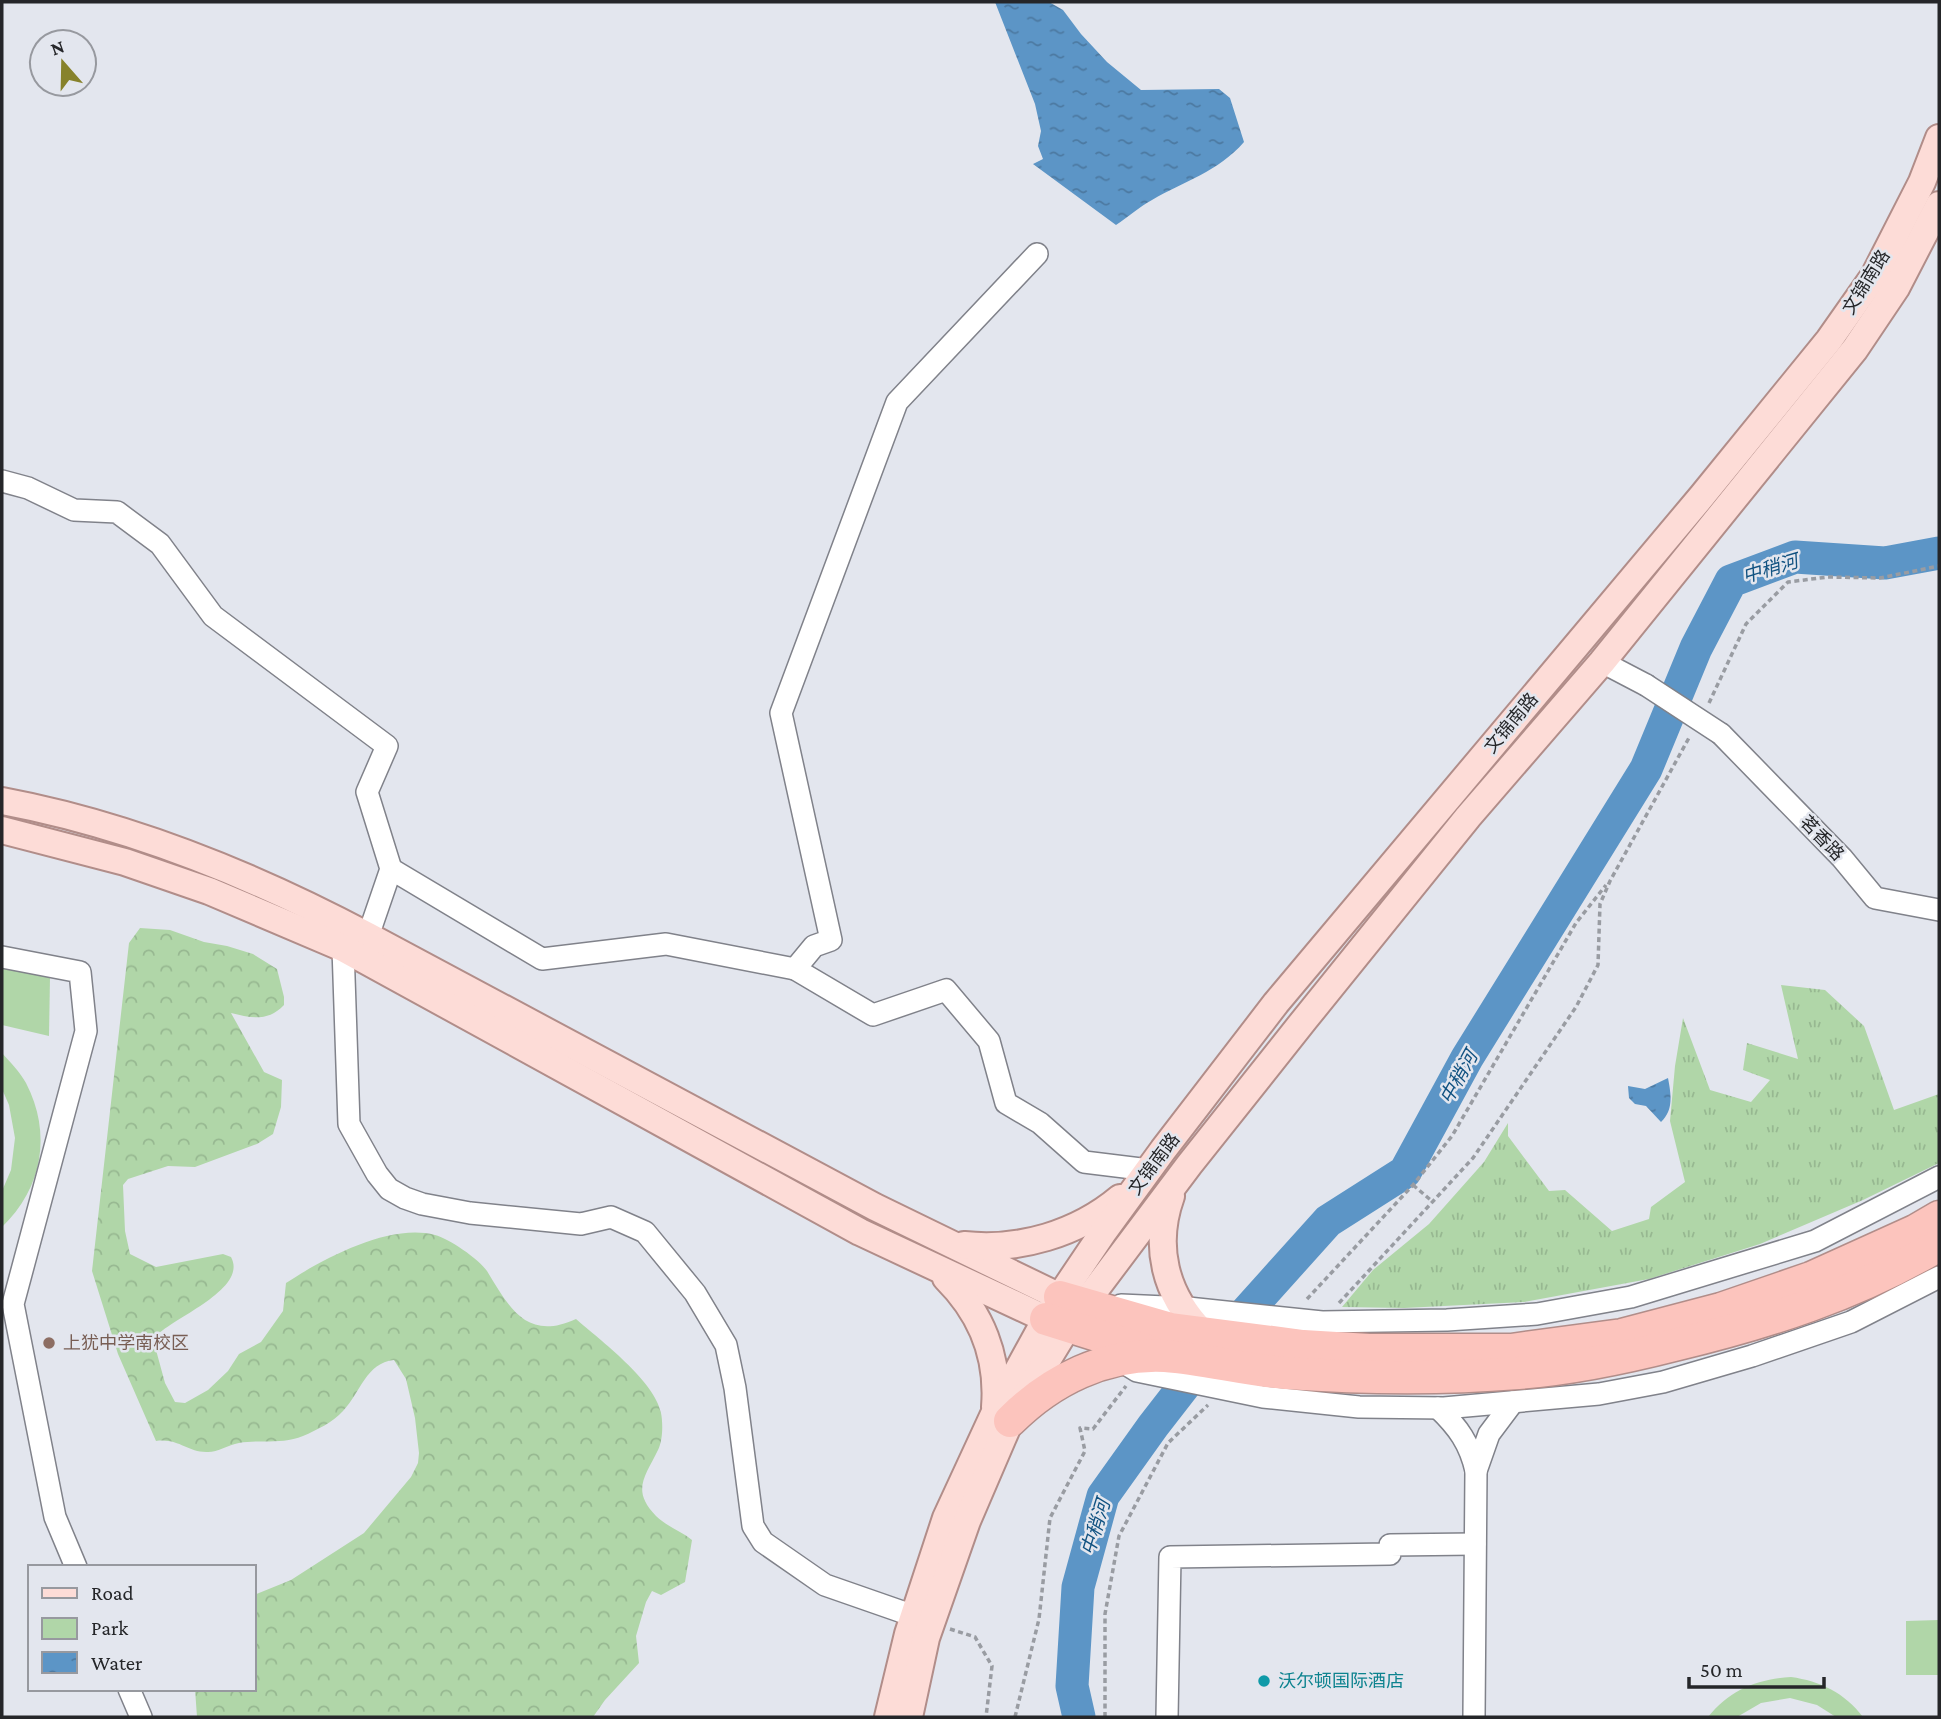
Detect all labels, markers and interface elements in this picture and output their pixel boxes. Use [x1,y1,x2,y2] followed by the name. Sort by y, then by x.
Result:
[28,28,98,98] north arrow
[48,35,67,60] text: N
[1838,246,1894,318] street label: 文锦南路
[1740,549,1804,587] water label: 中稍河
[1480,689,1542,757] street label: 文锦南路
[1796,812,1848,864] street label: 茗香路
[1435,1044,1483,1107] water label: 中稍河
[1124,1129,1184,1199] street label: 文锦南路
[63,1333,189,1353] place label: 上犹中学南校区
[41,1335,57,1351] marker: 上犹中学南校区
[1077,1493,1115,1557] water label: 中稍河
[28,1565,256,1691] legend
[91,1581,134,1605] text: Road
[91,1616,128,1640] text: Park
[1689,1646,1824,1690] scale bar
[91,1651,143,1675] text: Water
[1700,1658,1743,1682] text: 50 m
[1278,1671,1404,1691] place label: 沃尔顿国际酒店
[1256,1673,1272,1689] marker: 沃尔顿国际酒店

